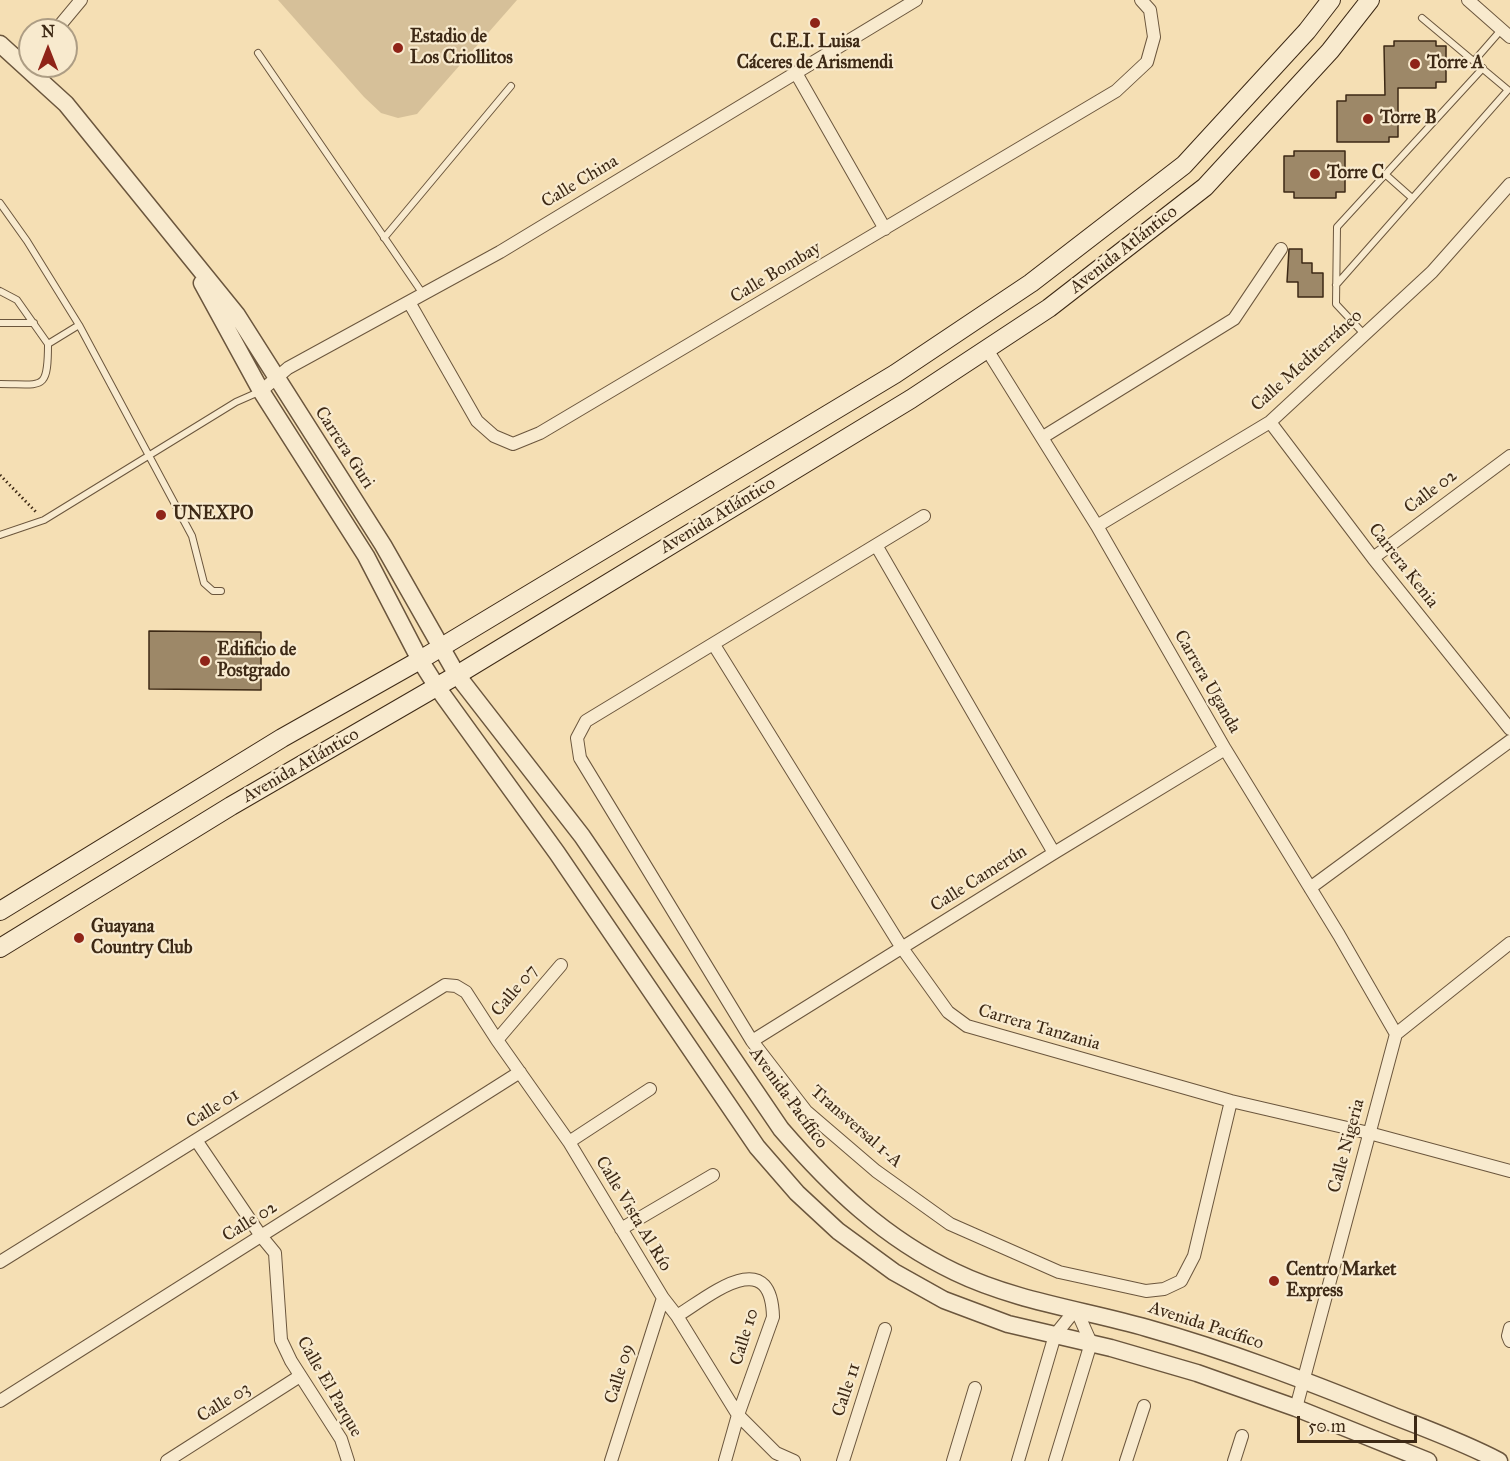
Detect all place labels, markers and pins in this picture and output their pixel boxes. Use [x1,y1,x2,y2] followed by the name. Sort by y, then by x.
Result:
[808,16,822,30] marker: C.E.I. Luisa Cáceres de Arismendi
[410,27,513,70] place label: Estadio de Los Criollitos
[737,32,893,74] place label: C.E.I. Luisa Cáceres de Arismendi
[391,41,405,55] marker: Estadio de Los Criollitos
[1427,53,1484,75] place label: Torre A
[1408,57,1422,71] marker: Torre A
[1380,108,1437,130] place label: Torre B
[1361,112,1375,126] marker: Torre B
[1327,163,1384,185] place label: Torre C
[1308,167,1322,181] marker: Torre C
[173,504,253,526] place label: UNEXPO
[154,508,168,522] marker: UNEXPO
[217,640,296,682] place label: Edificio de Postgrado
[198,654,212,668] marker: Edificio de Postgrado
[91,917,193,960] place label: Guayana Country Club
[72,931,86,945] marker: Guayana Country Club
[1286,1260,1396,1302] place label: Centro Market Express
[1267,1274,1281,1288] marker: Centro Market Express

